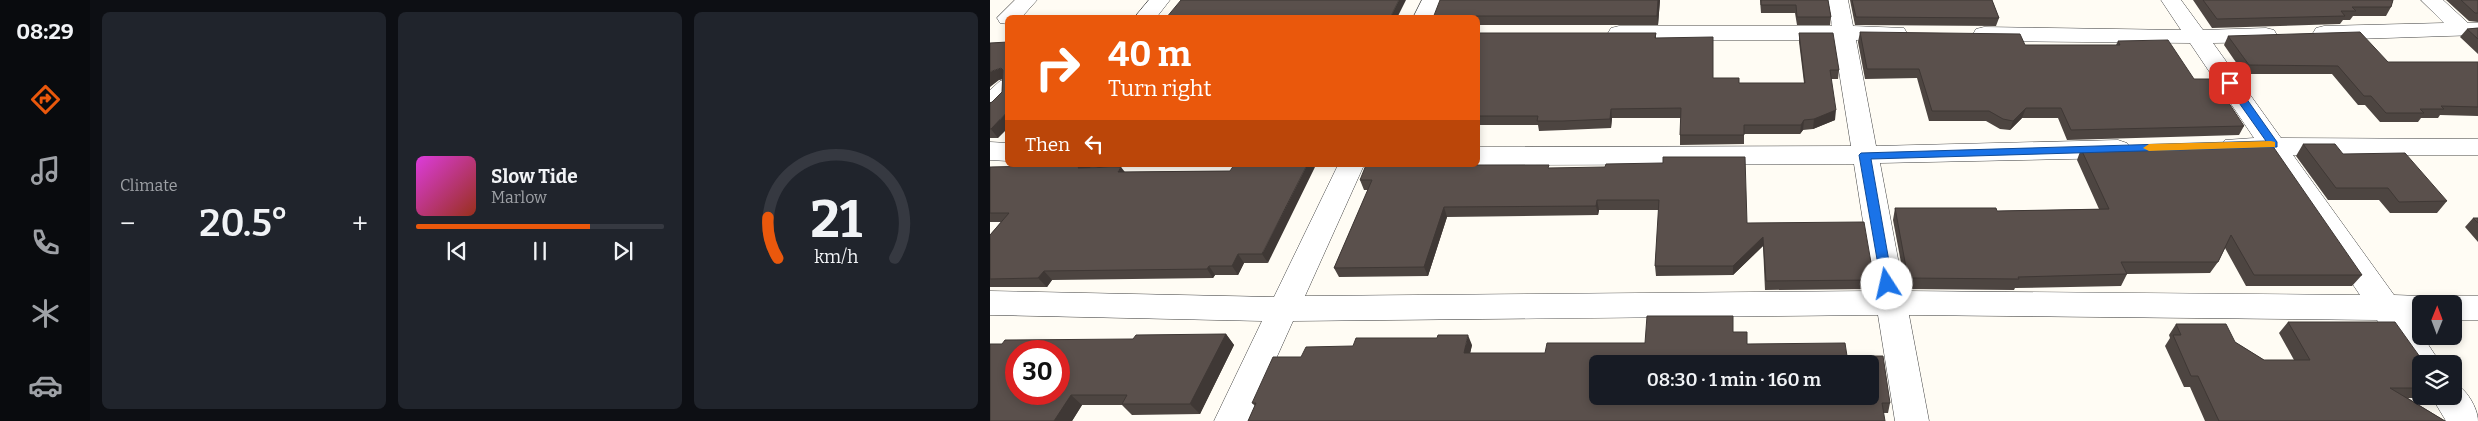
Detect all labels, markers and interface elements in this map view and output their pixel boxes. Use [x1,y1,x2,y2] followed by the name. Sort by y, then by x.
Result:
[16,18,74,45] text: 08:29
[1108,33,1191,75] text: 40 m
[1025,35,1090,100] icon: right
[2209,62,2251,104] pin
[2216,69,2244,97] icon: arrive
[1108,75,1211,102] text: Turn right
[28,82,63,117] icon: directions
[1080,130,1108,158] icon: left
[1025,133,1070,156] text: Then
[28,153,63,188] icon: music
[491,165,578,188] text: Slow Tide
[120,176,178,195] text: Climate
[491,188,547,207] text: Marlow
[810,188,862,251] text: 21
[199,200,288,246] text: 20.5°
[120,207,135,240] text: −
[352,207,368,240] text: +
[28,225,63,260] icon: phone
[443,237,471,265] icon: previous
[526,237,554,265] icon: pause
[609,237,637,265] icon: next
[814,246,858,268] text: km/h
[1860,257,1912,309] position arrow
[2412,295,2462,345] north arrow
[2412,295,2462,405] map controls
[28,296,63,331] icon: climate
[1005,340,1070,405] speed limit sign: 30
[2412,355,2462,405] button: layers
[28,368,63,403] icon: car
[1647,368,1821,391] text: 08:30 · 1 min · 160 m

